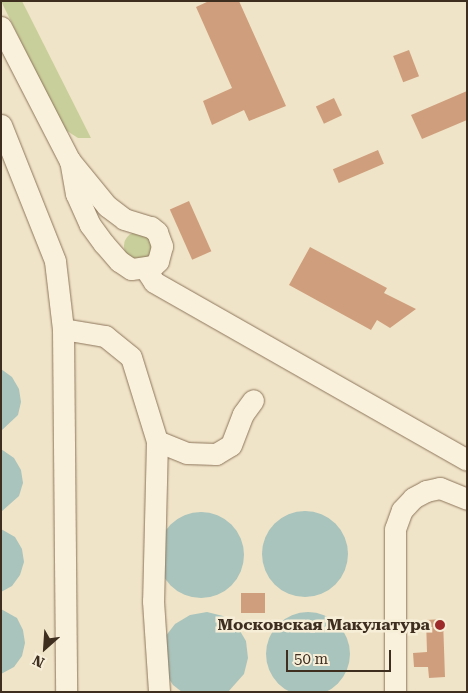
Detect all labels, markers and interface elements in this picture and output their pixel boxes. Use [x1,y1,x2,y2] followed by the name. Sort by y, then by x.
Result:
[218,615,430,635] place label: Московская Макулатура
[434,619,446,631] marker: Московская Макулатура
[20,623,70,673] north arrow
[288,640,393,672] scale bar
[294,650,328,668] text: 50 m
[30,652,47,671] text: N

